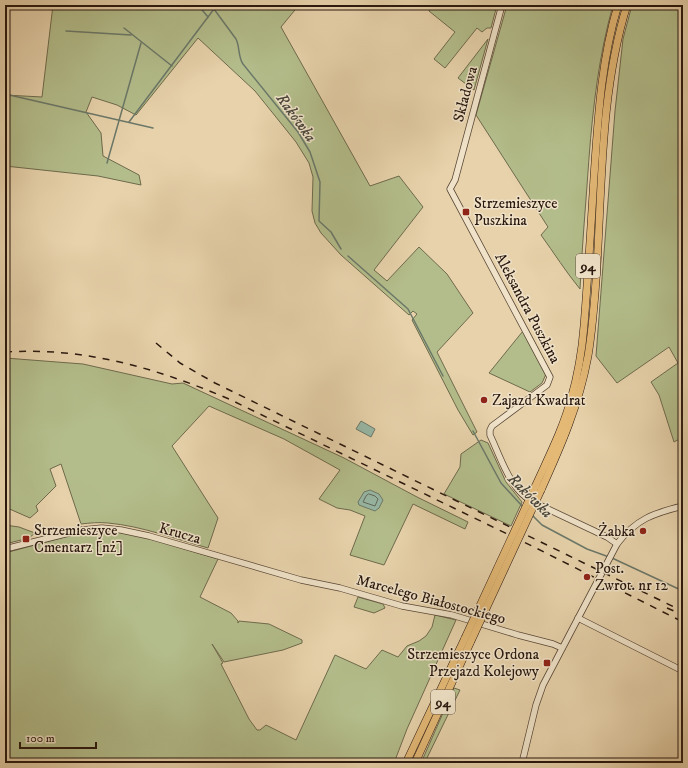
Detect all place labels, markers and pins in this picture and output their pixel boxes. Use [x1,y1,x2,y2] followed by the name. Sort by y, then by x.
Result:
[474,194,557,230] place label: Strzemieszyce Puszkina
[461,207,471,217] marker: Strzemieszyce Puszkina
[492,391,586,410] place label: Zajazd Kwadrat
[479,395,489,405] marker: Zajazd Kwadrat
[34,521,123,557] place label: Strzemieszyce Cmentarz [nż]
[598,522,636,541] place label: Żabka
[638,526,648,536] marker: Żabka
[21,534,31,544] marker: Strzemieszyce Cmentarz [nż]
[595,559,668,595] place label: Post. Zwrot. nr 12
[582,572,592,582] marker: Post. Zwrot. nr 12
[407,645,540,681] place label: Strzemieszyce Ordona Przejazd Kolejowy
[542,658,552,668] marker: Strzemieszyce Ordona Przejazd Kolejowy

